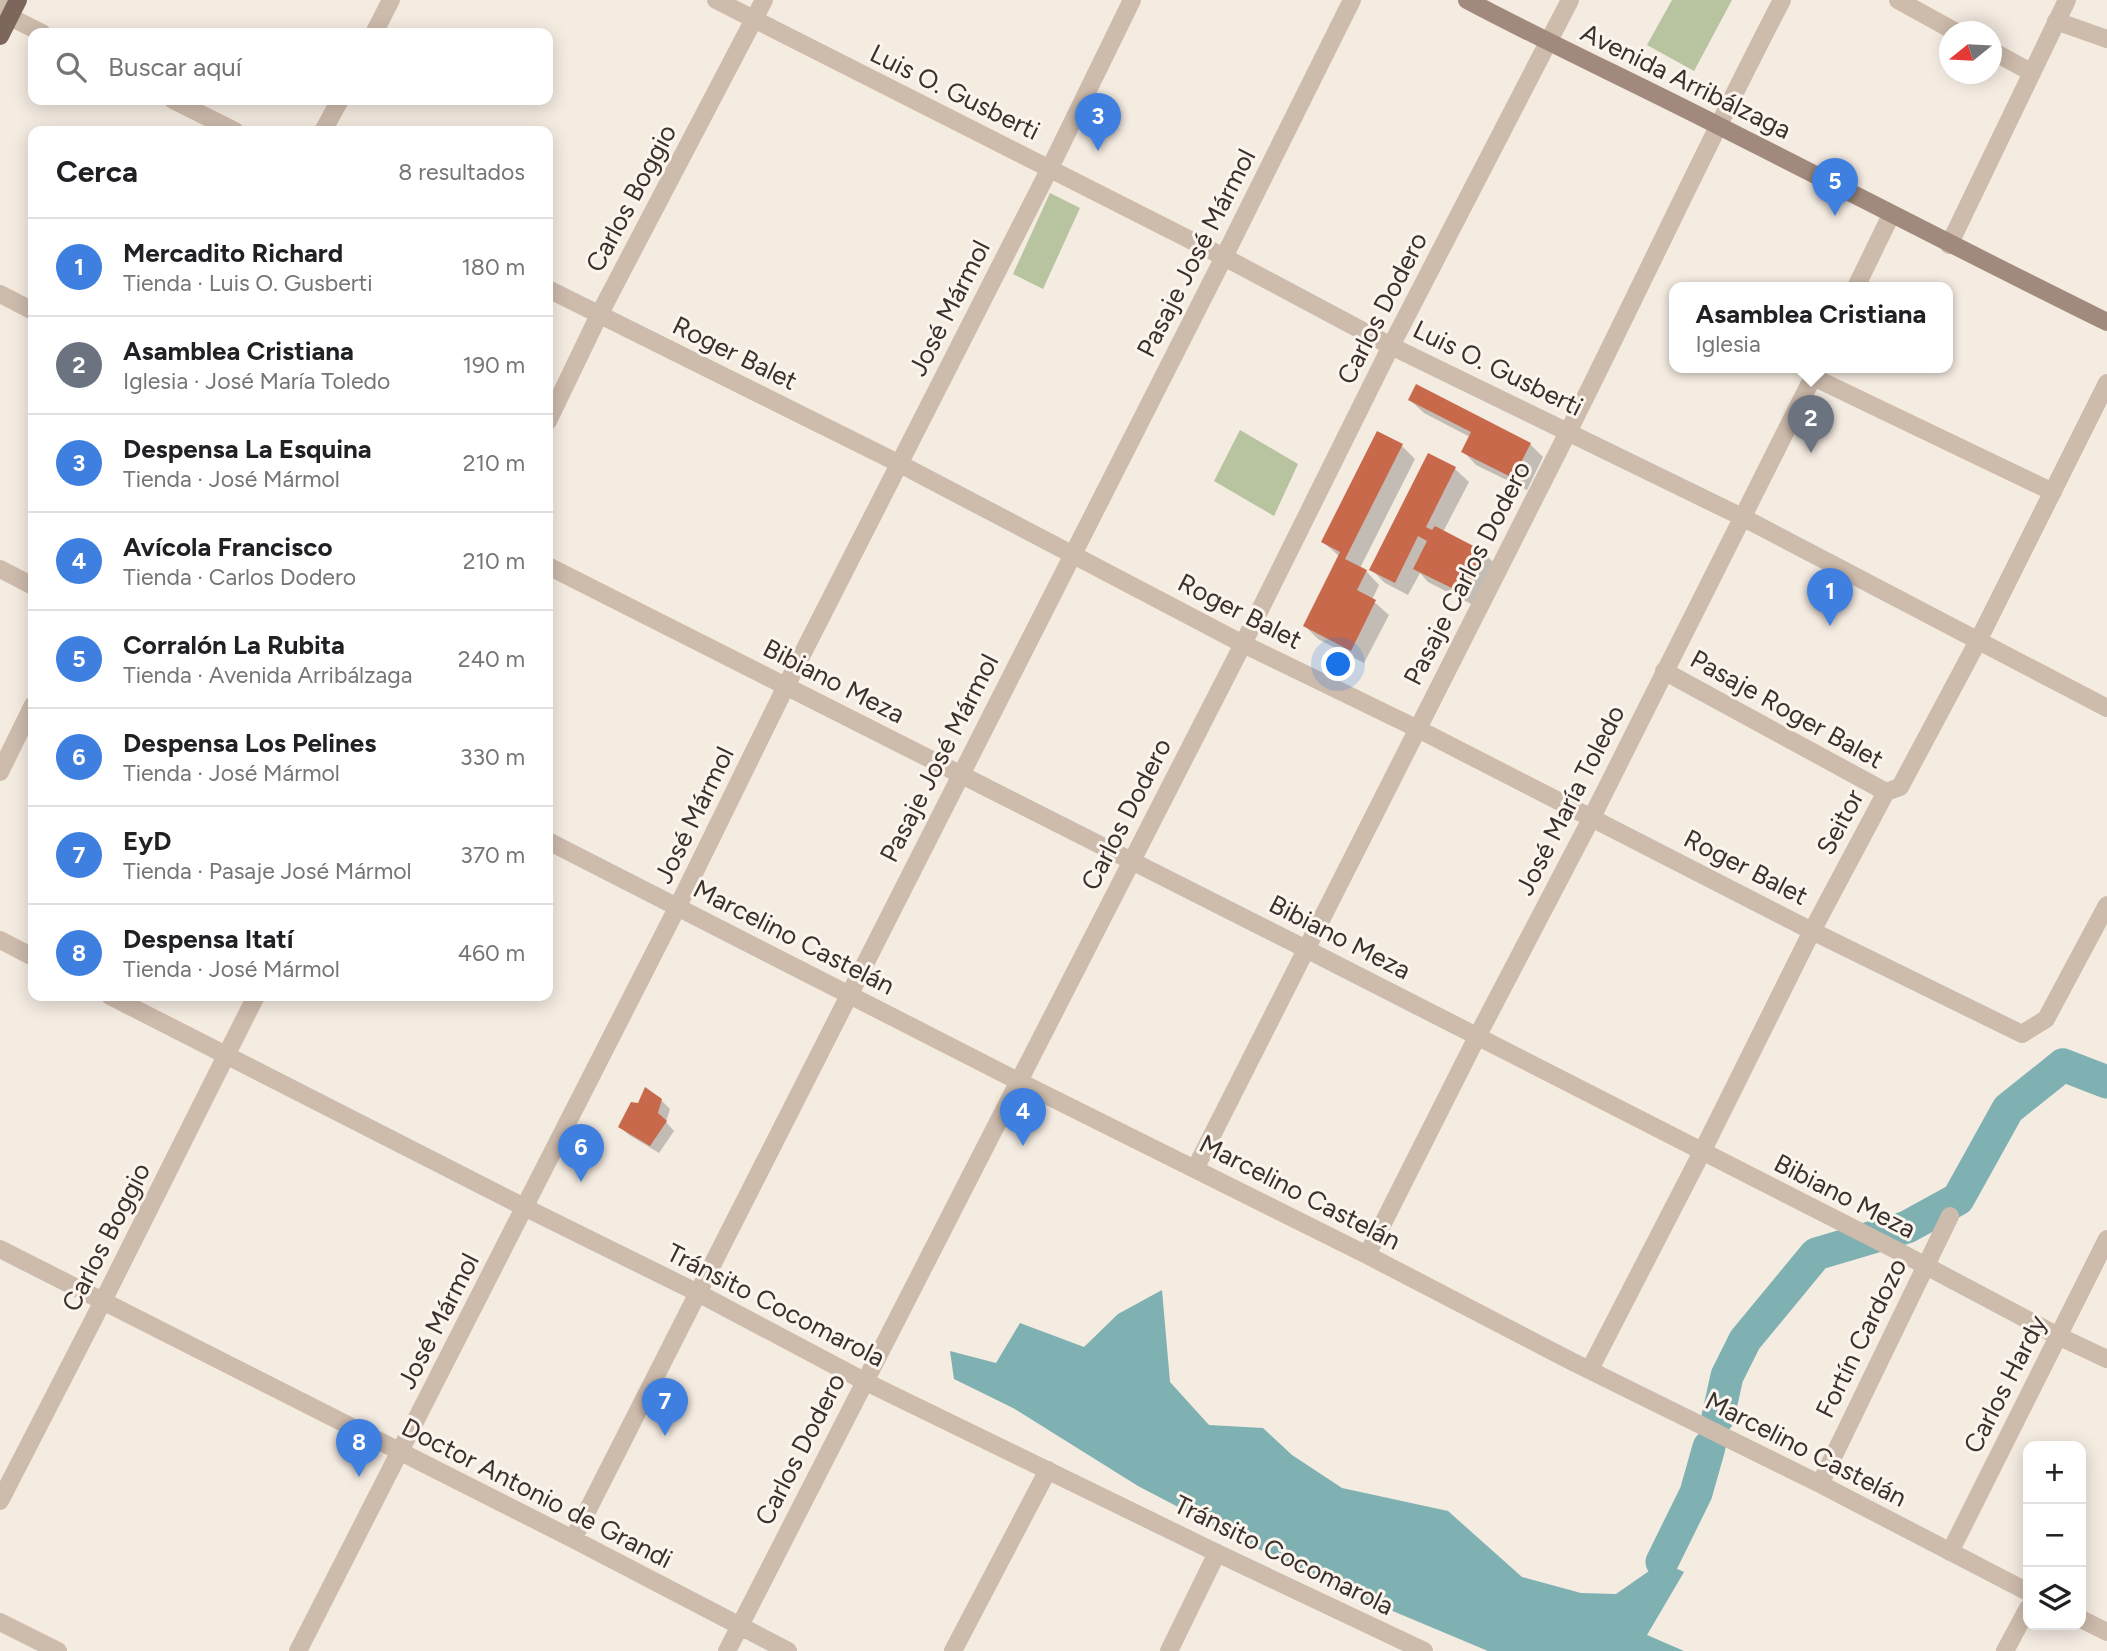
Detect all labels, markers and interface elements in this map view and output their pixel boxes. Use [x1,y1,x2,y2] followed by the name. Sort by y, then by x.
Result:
[1576,16,1796,146] street label: Avenida Arribálzaga
[1939,21,2002,84] north arrow
[28,28,553,105] search box
[865,37,1045,147] street label: Luis O. Gusberti
[52,48,90,86] icon: search
[108,51,242,83] text: Buscar aquí
[1075,93,1121,151] pin: 3
[579,119,683,277] street label: Carlos Boggio
[1130,144,1262,362] street label: Pasaje José Mármol
[56,153,138,190] text: Cerca
[398,158,525,186] text: 8 resultados
[1812,158,1858,216] pin: 5
[1330,227,1434,389] street label: Carlos Dodero
[901,235,997,381] street label: José Mármol
[123,237,343,269] text: Mercadito Richard
[74,253,84,281] text: 1
[461,253,525,281] text: 180 m
[123,269,373,297] text: Tienda · Luis O. Gusberti
[1669,282,1953,373] popup
[1696,298,1926,330] text: Asamblea Cristiana
[667,309,803,397] street label: Roger Balet
[1408,313,1588,423] street label: Luis O. Gusberti
[1696,330,1761,358] text: Iglesia
[123,335,354,367] text: Asamblea Cristiana
[72,351,86,379] text: 2
[462,351,525,379] text: 190 m
[123,367,390,395] text: Iglesia · José María Toledo
[1788,395,1834,453] pin: 2
[123,433,372,465] text: Despensa La Esquina
[73,449,85,477] text: 3
[463,449,525,477] text: 210 m
[1397,455,1537,691] street label: Pasaje Carlos Dodero
[123,465,340,493] text: Tienda · José Mármol
[123,531,333,563] text: Avícola Francisco
[72,547,86,575] text: 4
[463,547,525,575] text: 210 m
[123,563,356,591] text: Tienda · Carlos Dodero
[1173,566,1308,656] street label: Roger Balet
[1807,568,1853,626] pin: 1
[123,629,345,661] text: Corralón La Rubita
[758,632,910,730] street label: Bibiano Meza
[1685,643,1889,775] street label: Pasaje Roger Balet
[72,645,86,673] text: 5
[458,645,525,673] text: 240 m
[1321,647,1355,681] your location
[873,649,1005,867] street label: Pasaje José Mármol
[123,661,412,689] text: Tienda · Avenida Arribálzaga
[1508,700,1632,900] street label: José María Toledo
[123,727,376,759] text: Despensa Los Pelines
[1074,733,1178,895] street label: Carlos Dodero
[647,741,741,889] street label: José Mármol
[72,743,86,771] text: 6
[460,743,525,771] text: 330 m
[123,759,340,787] text: Tienda · José Mármol
[1809,783,1871,860] street label: Seitor
[1679,822,1814,912] street label: Roger Balet
[123,825,172,857] text: EyD
[73,841,85,869] text: 7
[460,841,525,869] text: 370 m
[123,857,412,885] text: Tienda · Pasaje José Mármol
[688,872,900,1002] street label: Marcelino Castelán
[1264,888,1416,986] street label: Bibiano Meza
[123,923,294,955] text: Despensa Itatí
[72,939,86,967] text: 8
[458,939,525,967] text: 460 m
[123,955,340,983] text: Tienda · José Mármol
[1000,1088,1046,1146] pin: 4
[558,1124,604,1182] pin: 6
[1194,1127,1406,1257] street label: Marcelino Castelán
[1769,1147,1921,1245] street label: Bibiano Meza
[55,1157,157,1317] street label: Carlos Boggio
[662,1236,890,1374] street label: Tránsito Cocomarola
[390,1248,486,1394] street label: José Mármol
[1809,1253,1913,1423] street label: Fortín Cardozo
[1957,1309,2054,1458] street label: Carlos Hardy
[748,1368,852,1530] street label: Carlos Dodero
[642,1378,688,1436] pin: 7
[1700,1384,1912,1514] street label: Marcelino Castelán
[396,1411,678,1575] street label: Doctor Antonio de Grandi
[336,1419,382,1477] pin: 8
[2023,1441,2086,1630] map controls
[2023,1441,2086,1504] button: +
[1169,1488,1399,1622] street label: Tránsito Cocomarola
[2023,1504,2086,1567] button: −
[2023,1567,2086,1630] button: layers

